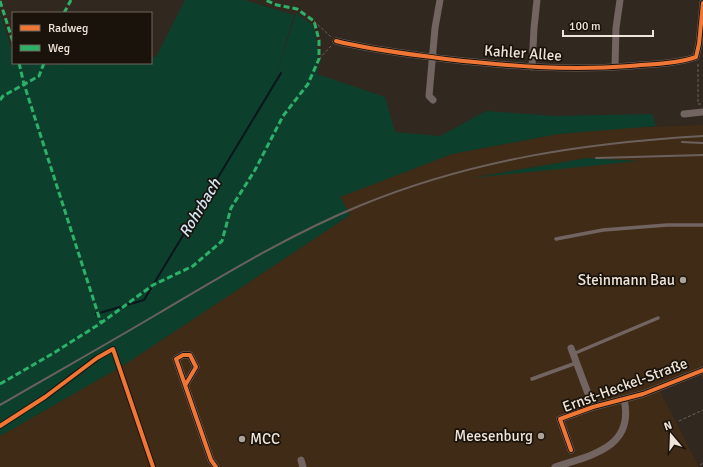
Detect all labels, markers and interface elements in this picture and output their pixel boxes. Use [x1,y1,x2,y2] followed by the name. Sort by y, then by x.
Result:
[12,12,152,64] legend
[563,12,653,38] scale bar
[569,19,601,34] text: 100 m
[48,21,88,36] text: Radweg
[48,41,70,56] text: Weg
[484,41,562,65] street label: Kahler Allee
[175,174,226,241] water label: Rohrbach
[578,271,675,289] place label: Steinmann Bau
[678,275,688,285] marker: Steinmann Bau
[560,354,690,416] street label: Ernst-Heckel-Straße
[651,415,691,455] north arrow
[662,419,674,433] text: N
[454,427,533,445] place label: Meesenburg
[250,430,280,448] place label: MCC
[536,431,546,441] marker: Meesenburg
[237,434,247,444] marker: MCC

